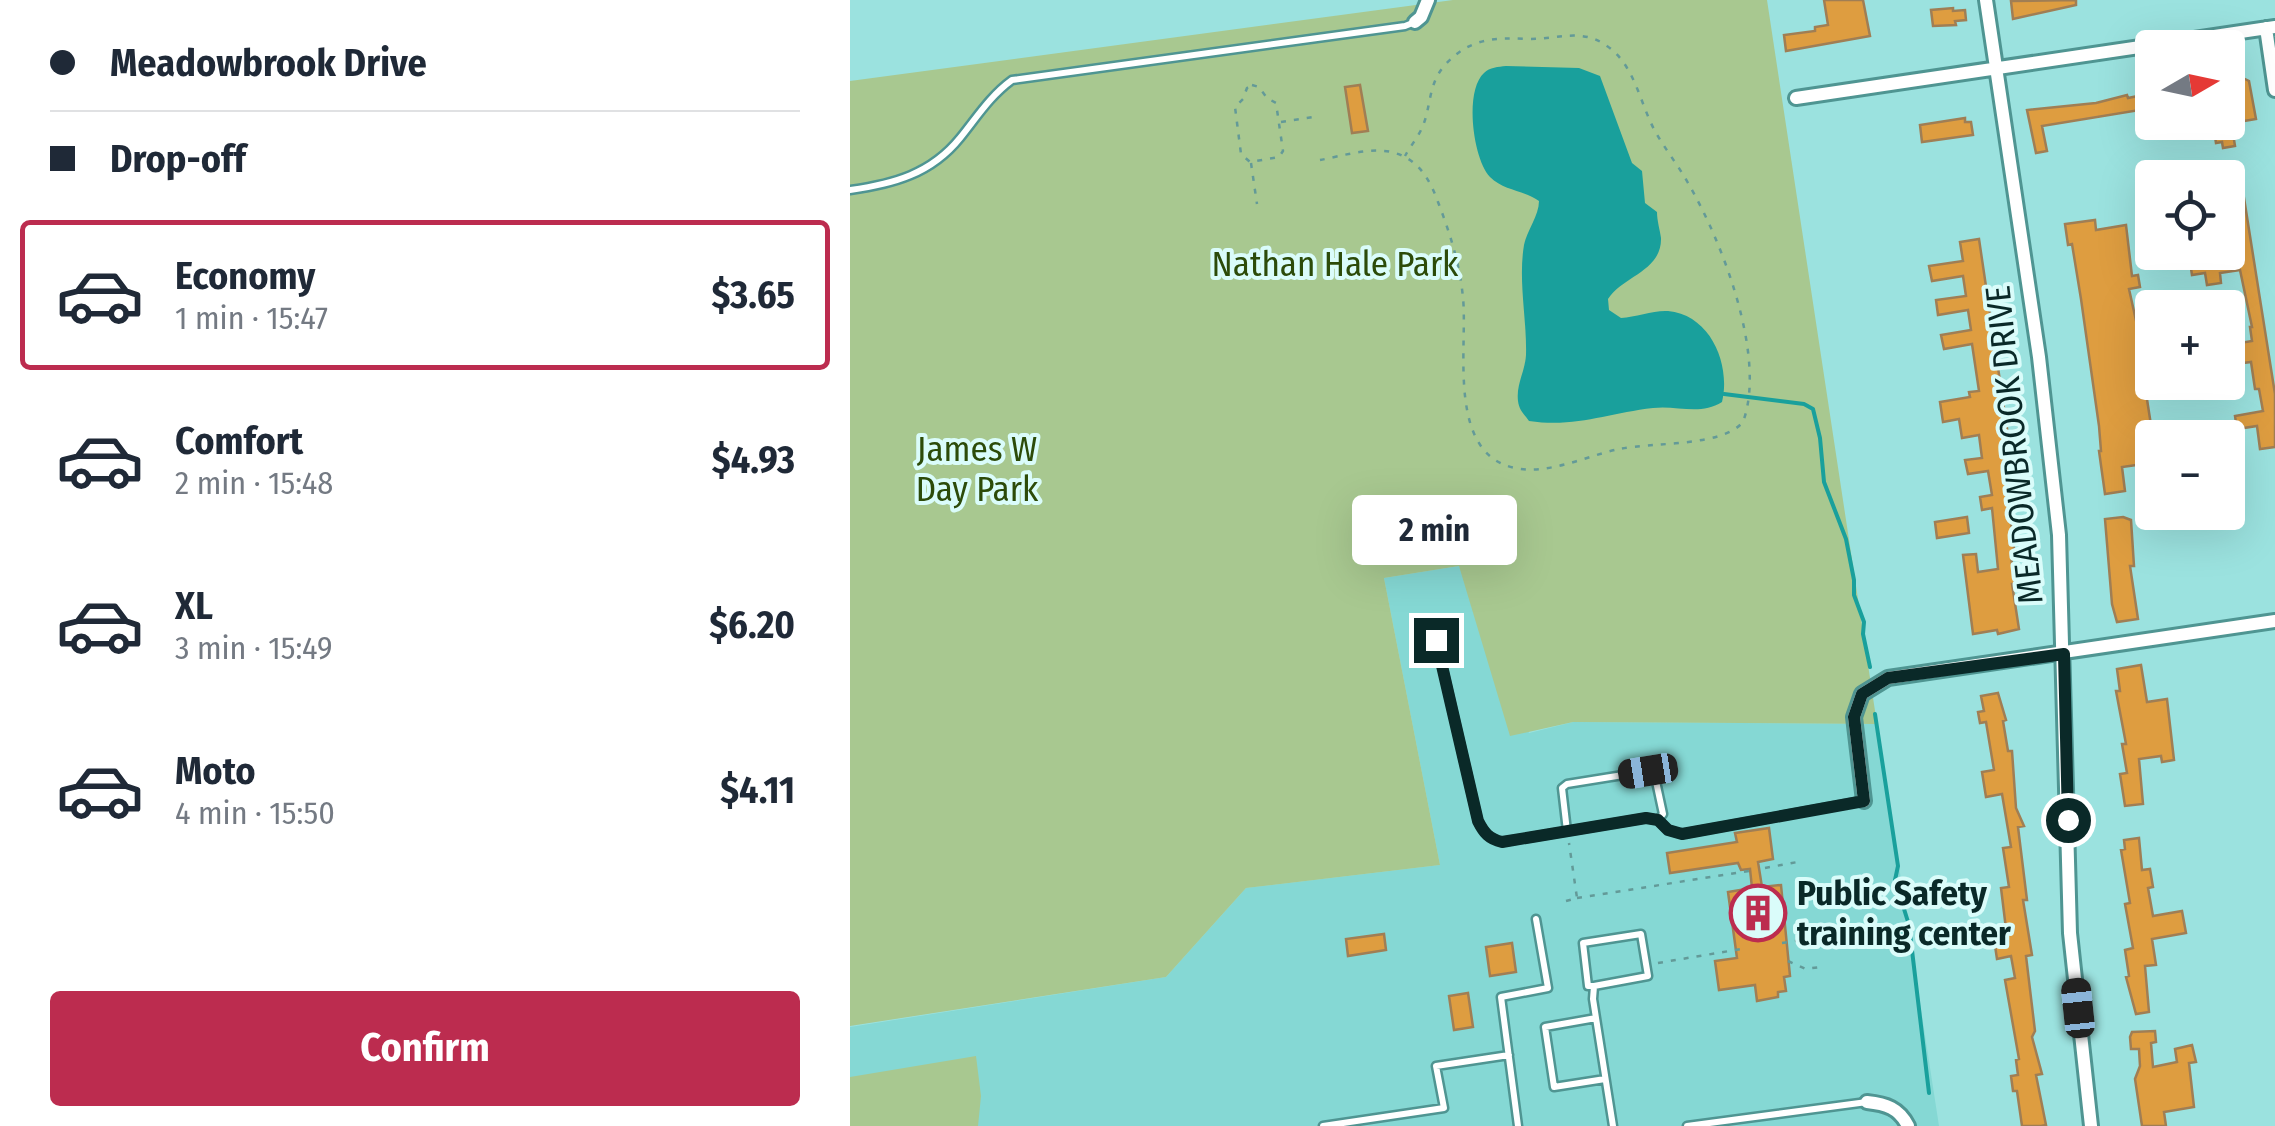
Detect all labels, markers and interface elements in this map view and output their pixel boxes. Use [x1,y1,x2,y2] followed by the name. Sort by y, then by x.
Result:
[2135,30,2245,140] north arrow
[2135,30,2245,530] map controls
[110,40,427,86] text: Meadowbrook Drive
[110,136,246,182] text: Drop-off
[2135,160,2245,270] button: locate
[1212,243,1459,285] park label: Nathan Hale Park
[55,250,145,340] icon: car
[175,253,315,299] text: Economy
[711,272,795,318] text: $3.65
[1976,284,2052,606] street label: MEADOWBROOK DRIVE
[2135,290,2245,400] button: +
[175,299,328,337] text: 1 min · 15:47
[55,415,145,505] icon: car
[175,418,303,464] text: Comfort
[2135,420,2245,530] button: −
[916,428,1039,510] park label: James W Day Park
[712,437,795,483] text: $4.93
[175,464,333,502] text: 2 min · 15:48
[1354,495,1518,565] callout: 2 min
[1399,511,1470,549] text: 2 min
[55,580,145,670] icon: car
[175,583,213,629] text: XL
[709,602,795,648] text: $6.20
[1414,618,1459,663] route end
[175,629,333,667] text: 3 min · 15:49
[55,745,145,835] icon: car
[175,748,256,794] text: Moto
[1616,751,1680,791] car
[720,767,795,813] text: $4.11
[175,794,335,832] text: 4 min · 15:50
[2046,798,2091,843] route start
[1797,872,2011,954] place label: Public Safety training center
[1728,883,1788,943] building icon: Public Safety training center
[2060,977,2096,1039] car
[50,991,800,1106] button: Confirm

